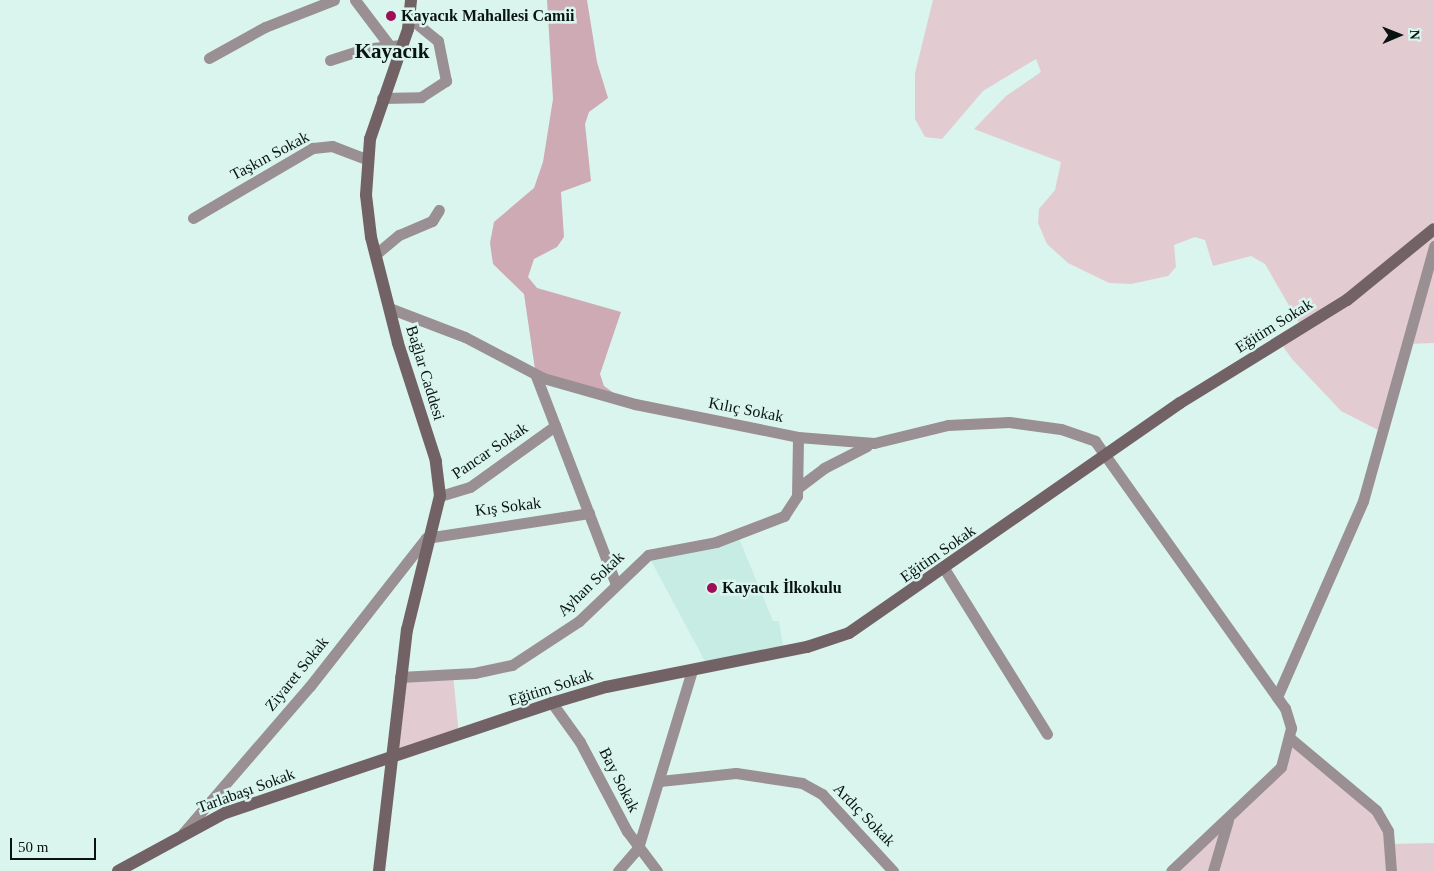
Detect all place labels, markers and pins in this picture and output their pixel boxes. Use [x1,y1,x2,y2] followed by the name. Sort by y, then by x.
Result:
[401,6,574,26] place label: Kayacık Mahallesi Camii
[385,10,397,22] marker: Kayacık Mahallesi Camii
[722,578,842,598] place label: Kayacık İlkokulu
[706,582,718,594] marker: Kayacık İlkokulu

